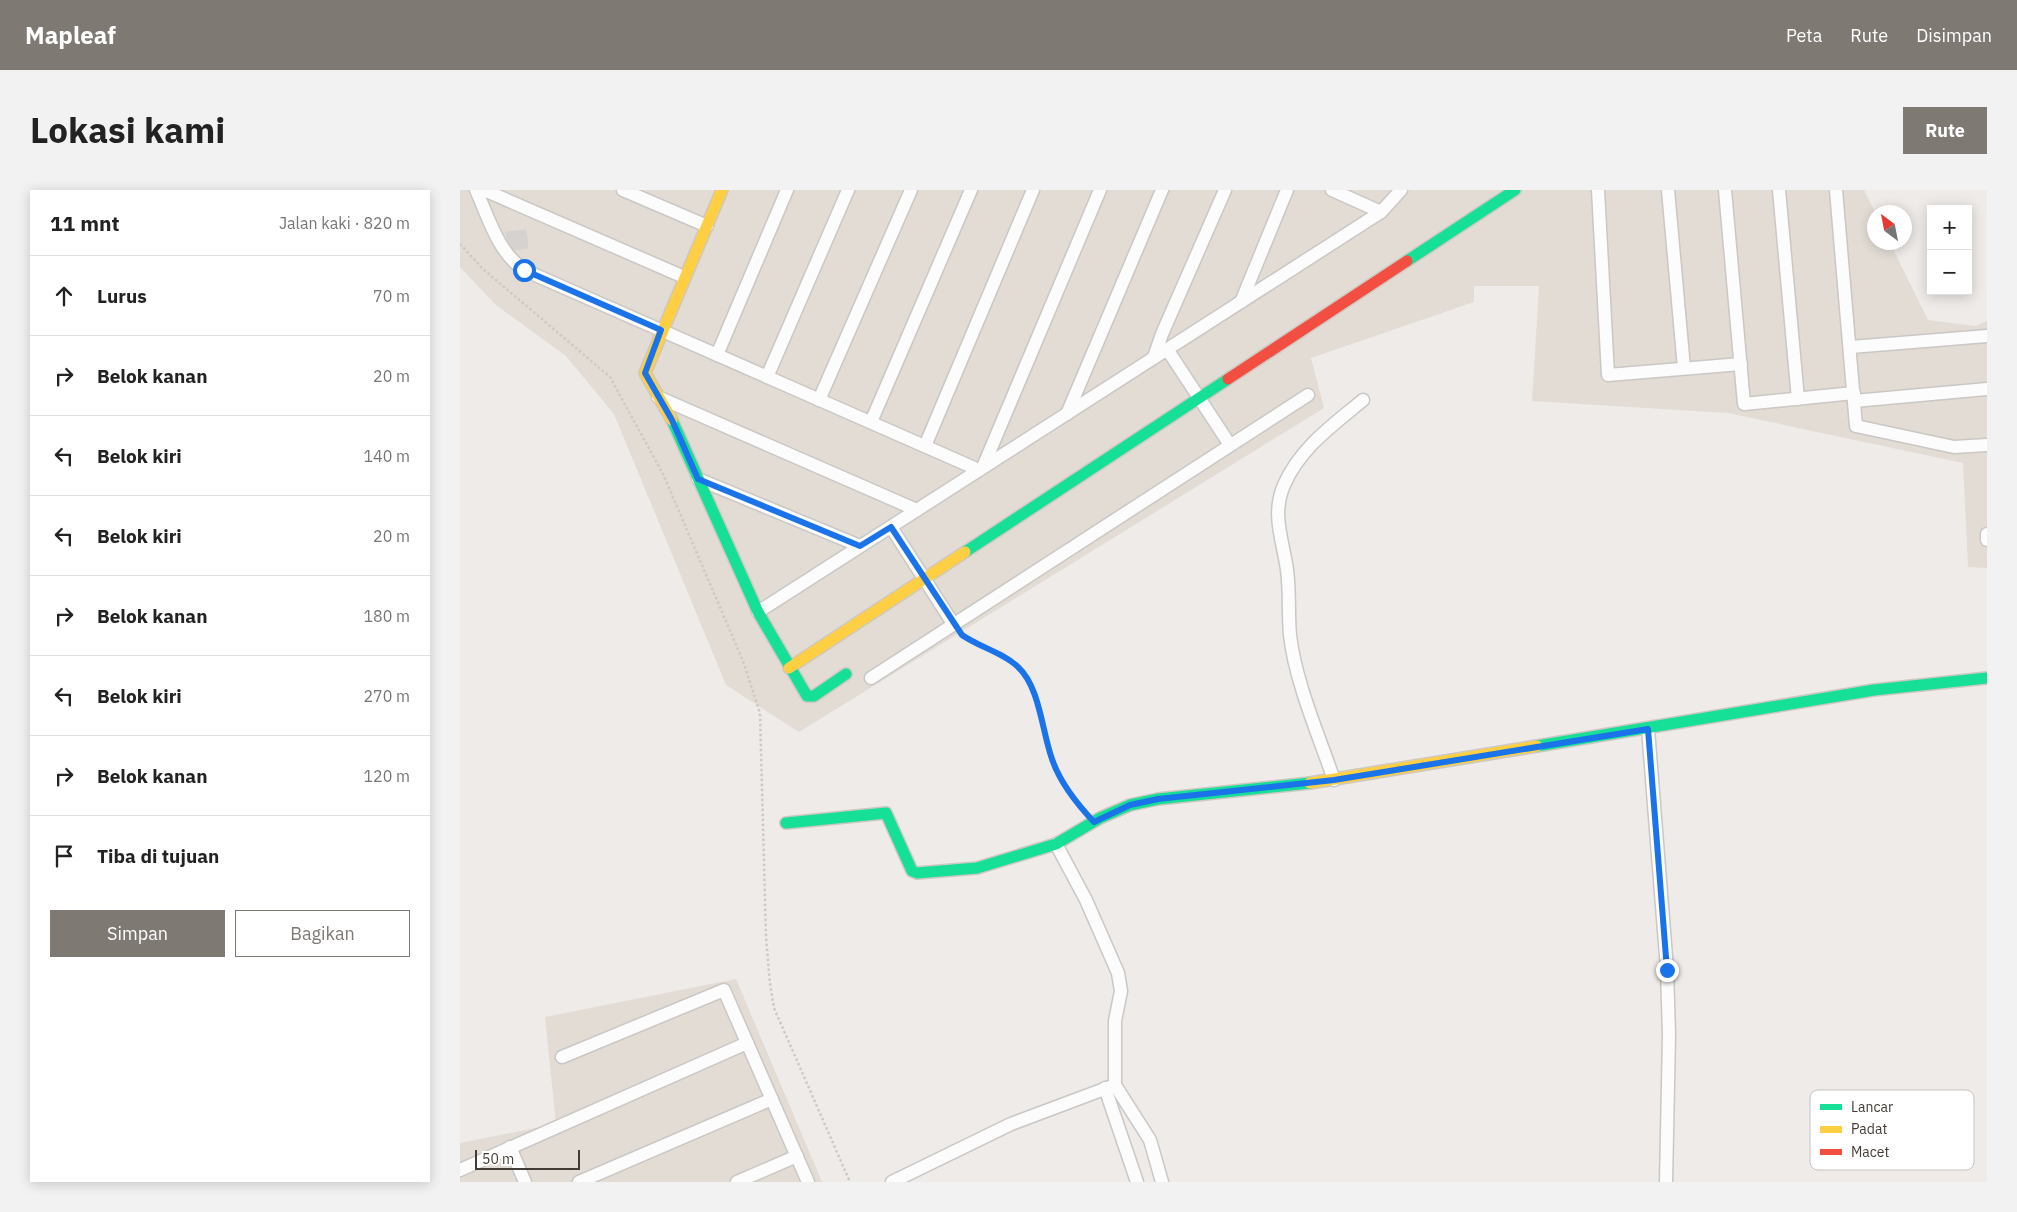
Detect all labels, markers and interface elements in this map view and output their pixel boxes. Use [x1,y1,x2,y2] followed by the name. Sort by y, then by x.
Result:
[25,19,116,51] text: Mapleaf
[1786,24,1822,47] text: Peta
[1850,24,1888,47] text: Rute
[1916,24,1992,47] text: Disimpan
[30,107,225,153] text: Lokasi kami
[1903,107,1987,154] button: Rute
[1867,205,1912,250] north arrow
[1927,205,1972,295] map controls
[1927,205,1972,250] button: +
[50,209,120,237] text: 11 mnt
[279,213,410,233] text: Jalan kaki · 820 m
[1927,250,1972,295] button: −
[513,259,536,282] route start
[50,282,78,310] icon: ahead
[97,284,147,308] text: Lurus
[373,286,410,306] text: 70 m
[50,362,78,390] icon: right
[97,364,208,388] text: Belok kanan
[373,366,410,386] text: 20 m
[50,442,78,470] icon: left
[97,444,182,468] text: Belok kiri
[363,446,410,466] text: 140 m
[50,522,78,550] icon: left
[97,524,182,548] text: Belok kiri
[373,526,410,546] text: 20 m
[50,602,78,630] icon: right
[97,604,208,628] text: Belok kanan
[363,606,410,626] text: 180 m
[50,682,78,710] icon: left
[97,684,182,708] text: Belok kiri
[363,686,410,706] text: 270 m
[50,762,78,790] icon: right
[97,764,208,788] text: Belok kanan
[363,766,410,786] text: 120 m
[50,842,78,870] icon: arrive
[97,844,219,868] text: Tiba di tujuan
[50,910,225,957] button: Simpan
[235,910,410,957] button: Bagikan
[1656,959,1679,982] route end
[1810,1090,1974,1170] legend
[1851,1098,1893,1116] text: Lancar
[1851,1120,1887,1138] text: Padat
[1851,1143,1889,1161] text: Macet
[475,1147,580,1170] scale bar
[482,1150,514,1168] text: 50 m

